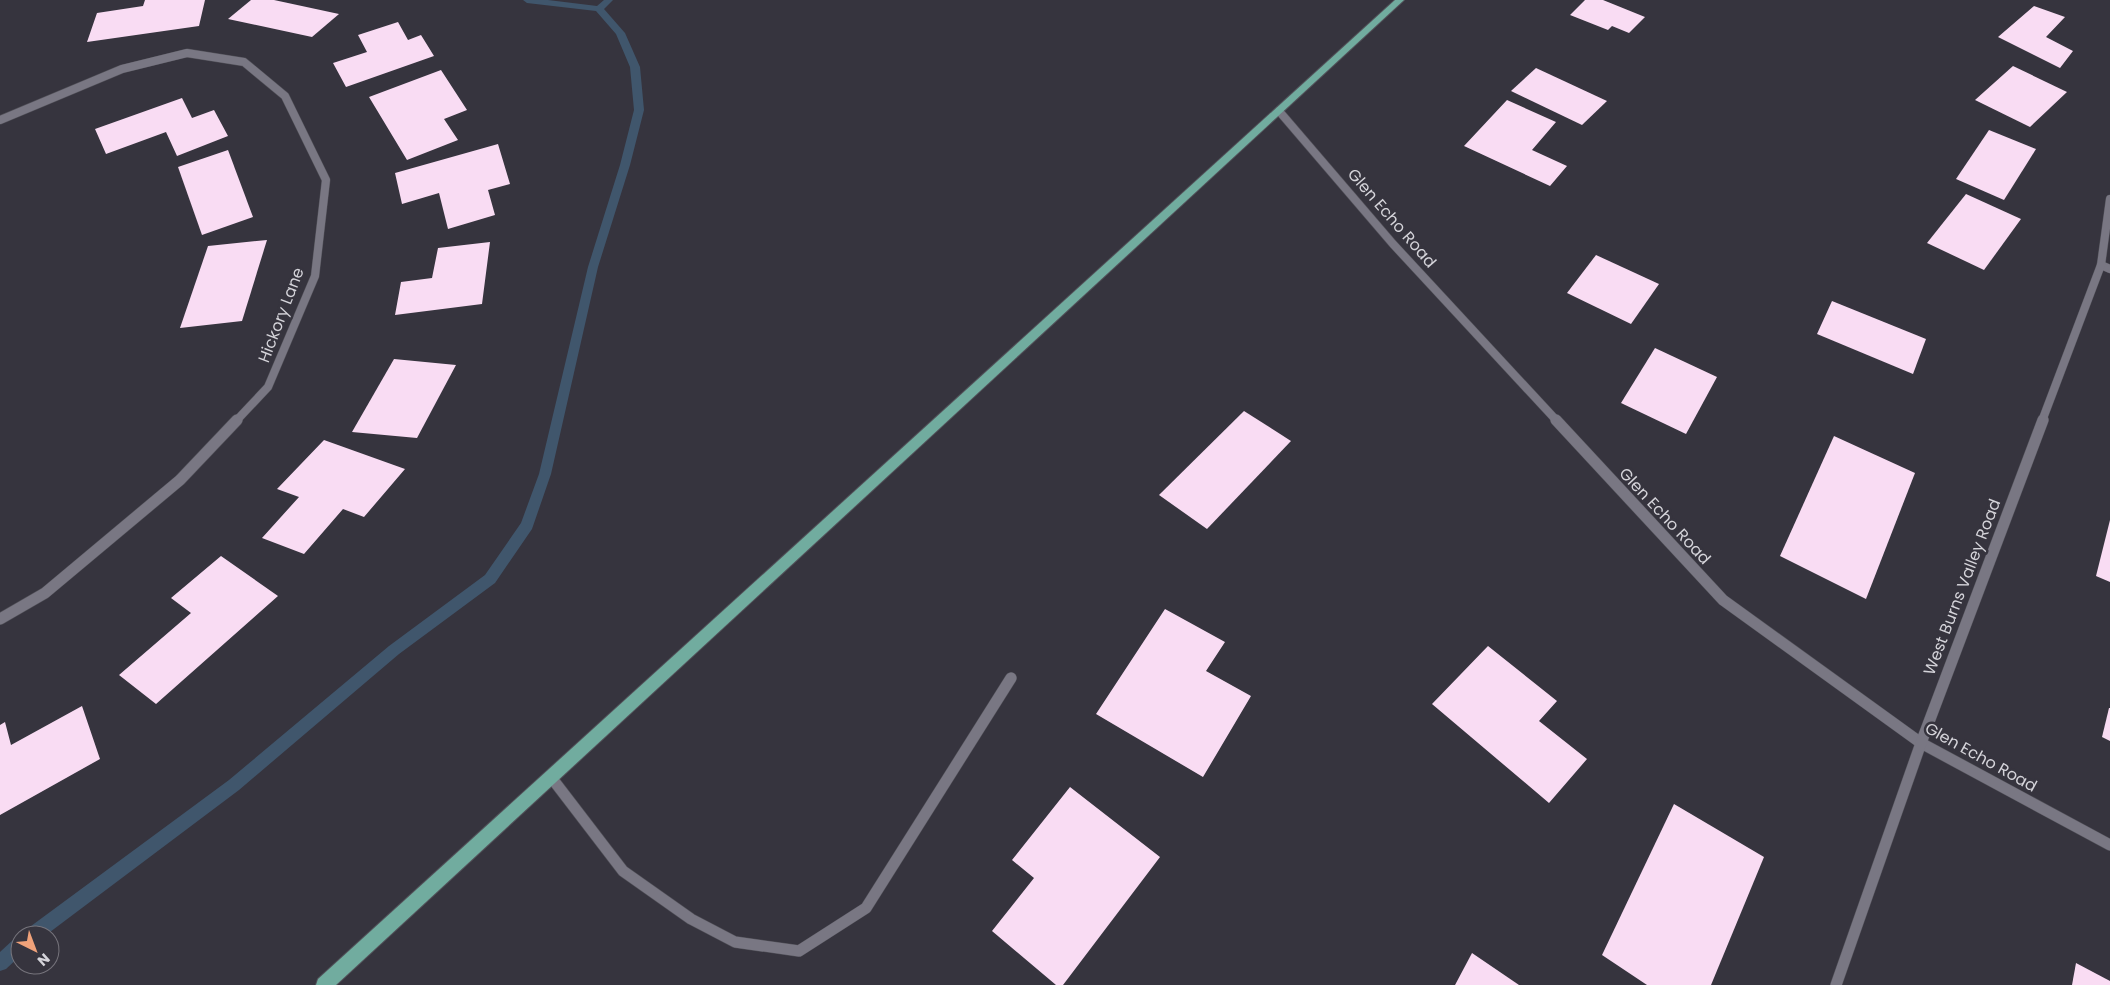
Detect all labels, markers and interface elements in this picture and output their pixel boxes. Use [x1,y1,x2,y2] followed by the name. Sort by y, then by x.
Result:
[1342,163,1442,273] street label: Glen Echo Road
[252,264,310,366] street label: Hickory Lane
[1614,462,1716,570] street label: Glen Echo Road
[1918,496,2006,678] street label: West Burns Valley Road
[1921,717,2041,797] street label: Glen Echo Road
[10,925,60,975] north arrow
[33,949,54,971] text: N

